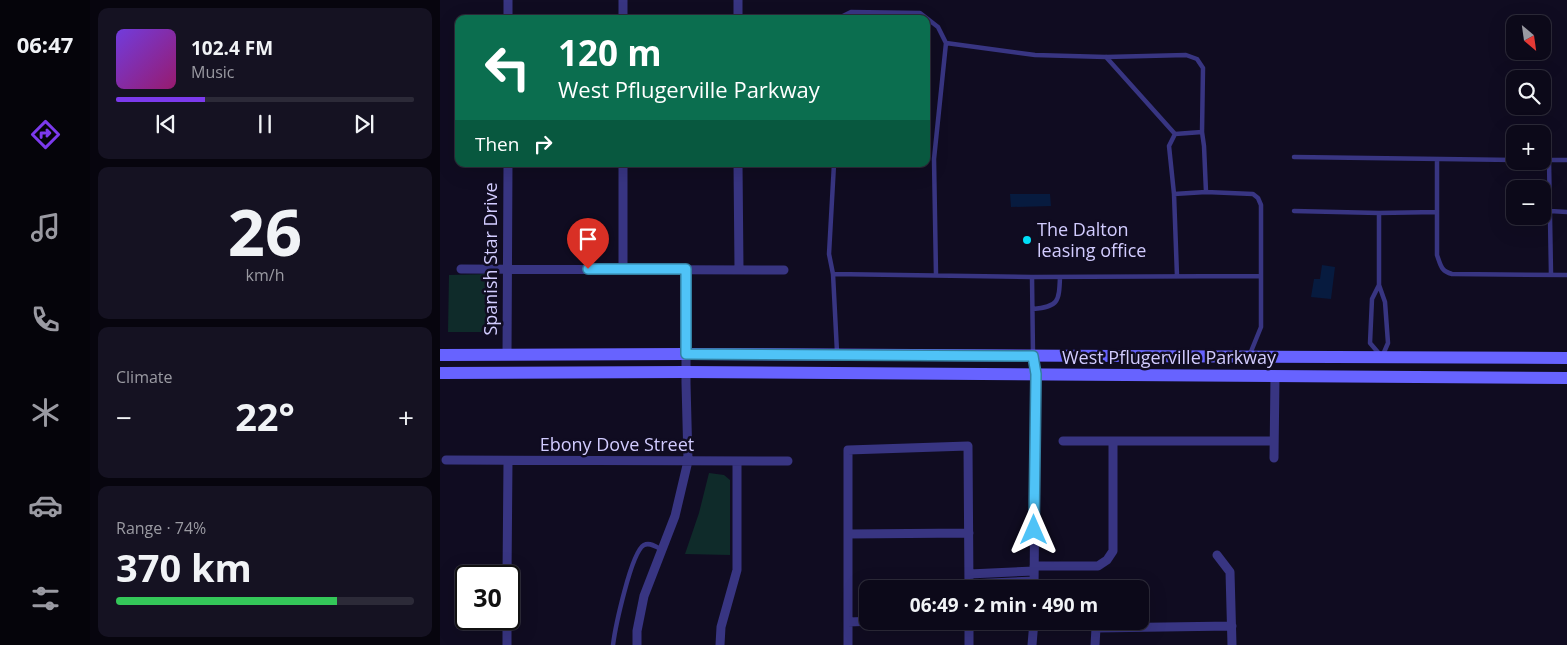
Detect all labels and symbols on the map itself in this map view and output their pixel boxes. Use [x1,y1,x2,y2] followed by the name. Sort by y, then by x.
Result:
[1506,15,1551,60] north arrow
[478,182,502,336] street label: Spanish Star Drive
[1037,217,1146,262] place label: The Dalton leasing office
[567,218,609,269] pin
[1021,234,1033,246] marker: The Dalton leasing office
[1062,345,1277,369] street label: West Pflugerville Parkway
[540,432,694,456] street label: Ebony Dove Street
[1007,503,1059,555] position arrow
[455,565,520,630] speed limit sign: 30

